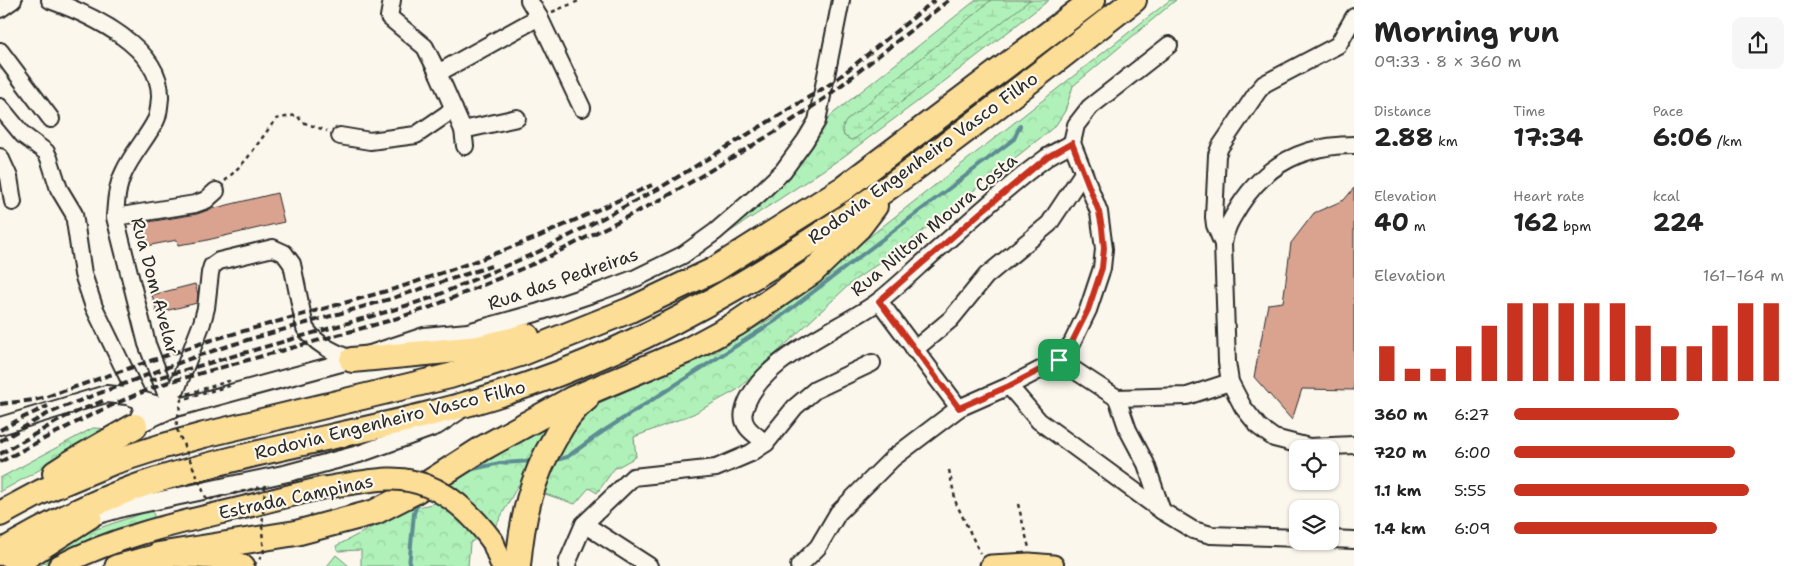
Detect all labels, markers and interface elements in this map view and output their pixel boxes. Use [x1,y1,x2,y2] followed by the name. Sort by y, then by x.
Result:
[1374,13,1559,51] text: Morning run
[1732,17,1784,69] button: share
[1374,51,1521,72] text: 09:33 · 8 × 360 m
[803,66,1043,250] street label: Rodovia Engenheiro Vasco Filho
[1374,102,1431,120] text: Distance
[1513,102,1545,120] text: Time
[1653,102,1683,120] text: Pace
[1374,120,1433,154] text: 2.88
[1513,120,1583,154] text: 17:34
[1653,120,1712,154] text: 6:06
[1433,132,1458,150] text: km
[1712,132,1742,150] text: /km
[846,148,1022,302] street label: Rua Nilton Moura Costa
[1374,187,1437,205] text: Elevation
[1513,187,1585,205] text: Heart rate
[1653,187,1680,205] text: kcal
[1374,205,1409,239] text: 40
[1513,205,1558,239] text: 162
[1653,205,1704,239] text: 224
[125,215,185,357] street label: Rua Dom Avelar
[1409,217,1426,235] text: m
[1558,217,1591,235] text: bpm
[485,242,641,316] street label: Rua das Pedreiras
[1374,265,1446,286] text: Elevation
[1703,265,1784,286] text: 161–164 m
[1038,339,1080,381] pin
[1045,346,1073,374] icon: arrive
[252,375,528,465] street label: Rodovia Engenheiro Vasco Filho
[1374,404,1428,425] text: 360 m
[1454,404,1489,425] text: 6:27
[1289,440,1339,550] map controls
[1289,440,1339,490] button: locate
[1374,442,1427,463] text: 720 m
[1454,442,1491,463] text: 6:00
[216,469,376,525] street label: Estrada Campinas
[1374,480,1421,501] text: 1.1 km
[1454,480,1486,501] text: 5:55
[1289,500,1339,550] button: layers
[1374,518,1426,539] text: 1.4 km
[1454,518,1490,539] text: 6:09

